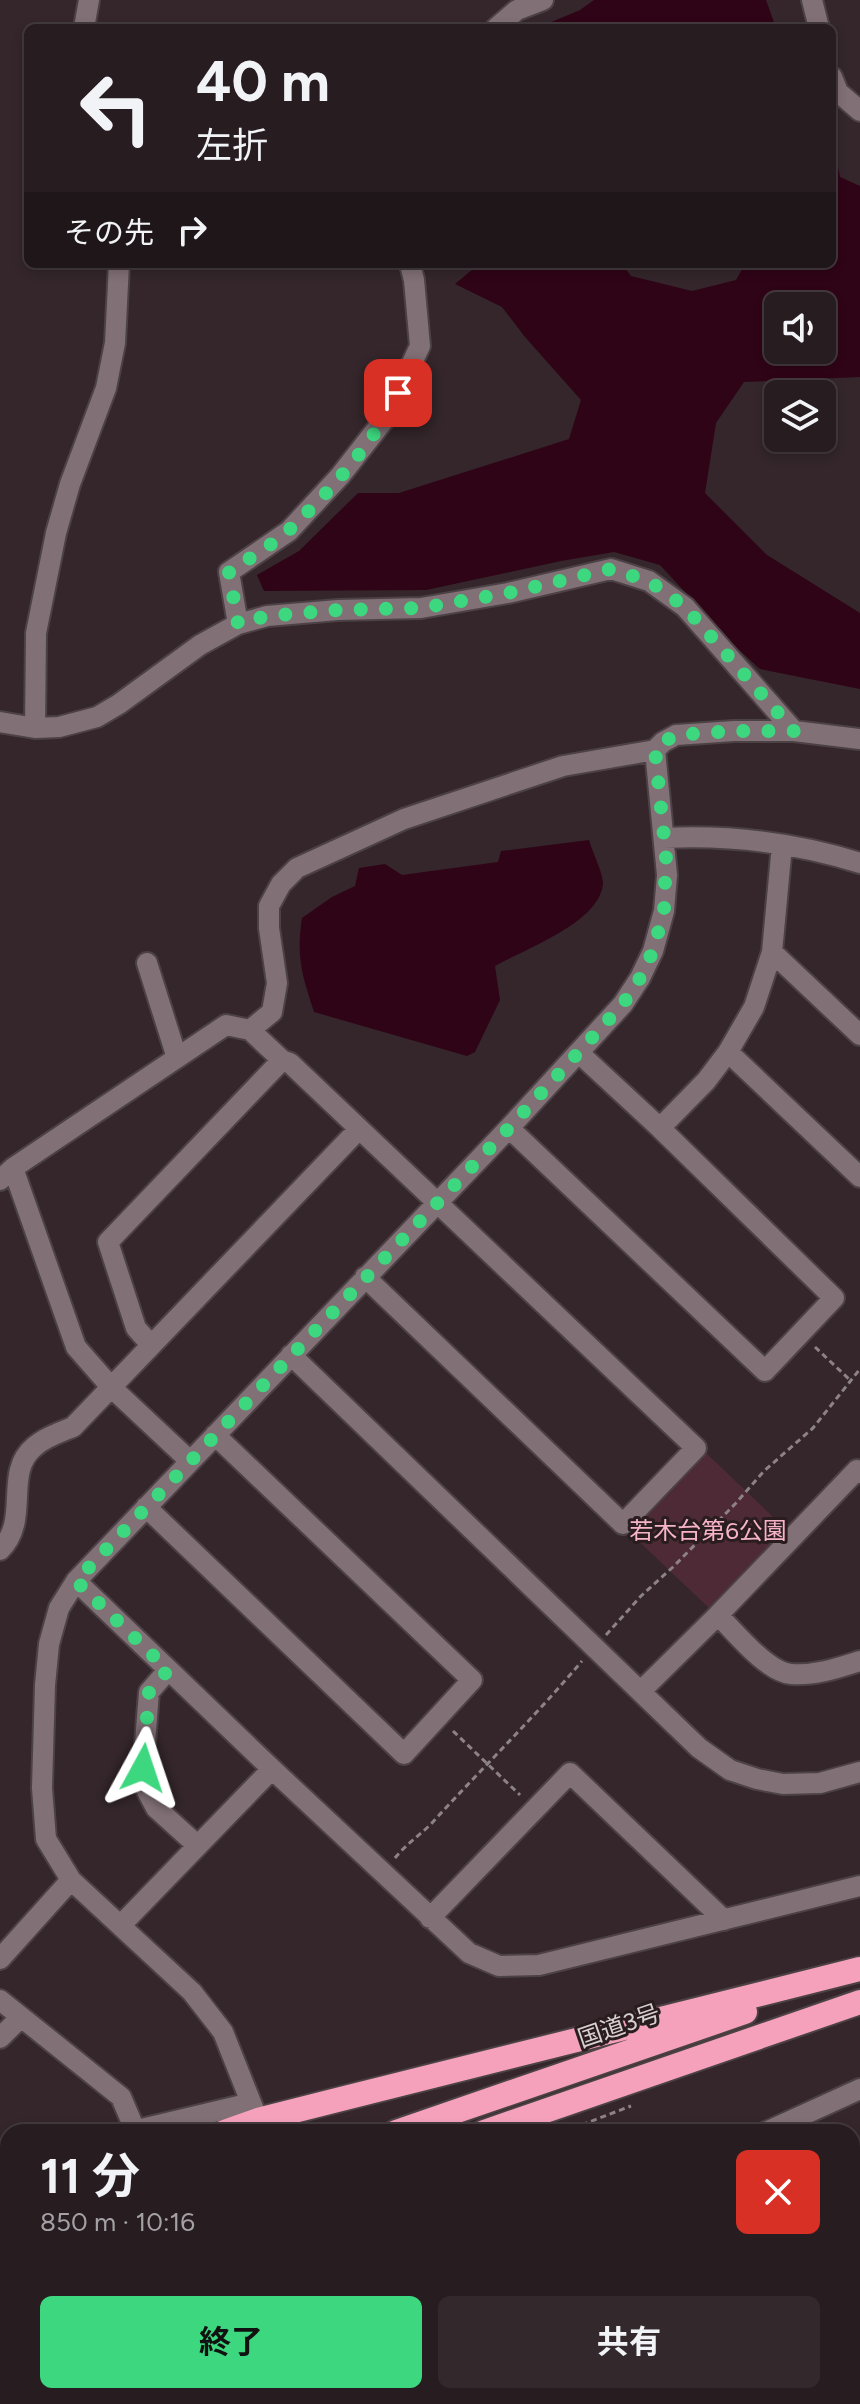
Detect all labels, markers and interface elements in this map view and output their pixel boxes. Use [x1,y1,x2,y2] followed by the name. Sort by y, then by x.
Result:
[196,48,330,115] text: 40 m
[64,56,168,160] icon: left
[196,124,268,167] text: 左折
[170,208,214,252] icon: right
[64,214,154,251] text: その先
[764,292,836,452] map controls
[764,292,836,364] button: sound
[364,359,432,427] pin
[376,371,420,415] icon: arrive
[764,380,836,452] button: layers
[629,1516,787,1545] park label: 若木台第6公園
[101,1726,185,1810] position arrow
[574,1998,664,2053] street label: 国道3号
[40,2147,140,2205] text: 11 分
[736,2150,820,2234] button: close
[40,2206,195,2238] text: 850 m · 10:16
[40,2296,422,2388] button: 終了
[438,2296,820,2388] button: 共有

